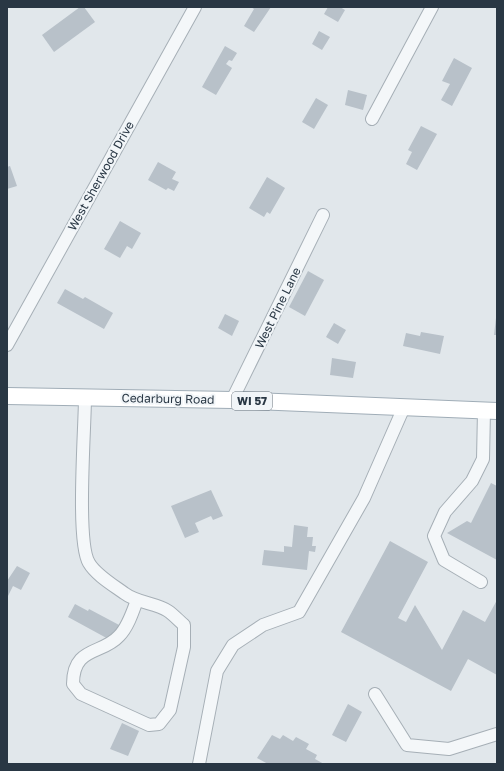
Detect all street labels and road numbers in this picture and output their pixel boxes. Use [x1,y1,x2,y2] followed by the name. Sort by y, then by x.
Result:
[64,118,137,233] street label: West Sherwood Drive
[251,265,304,351] street label: West Pine Lane
[121,390,215,407] street label: Cedarburg Road
[232,392,272,410] road number: WI 57

